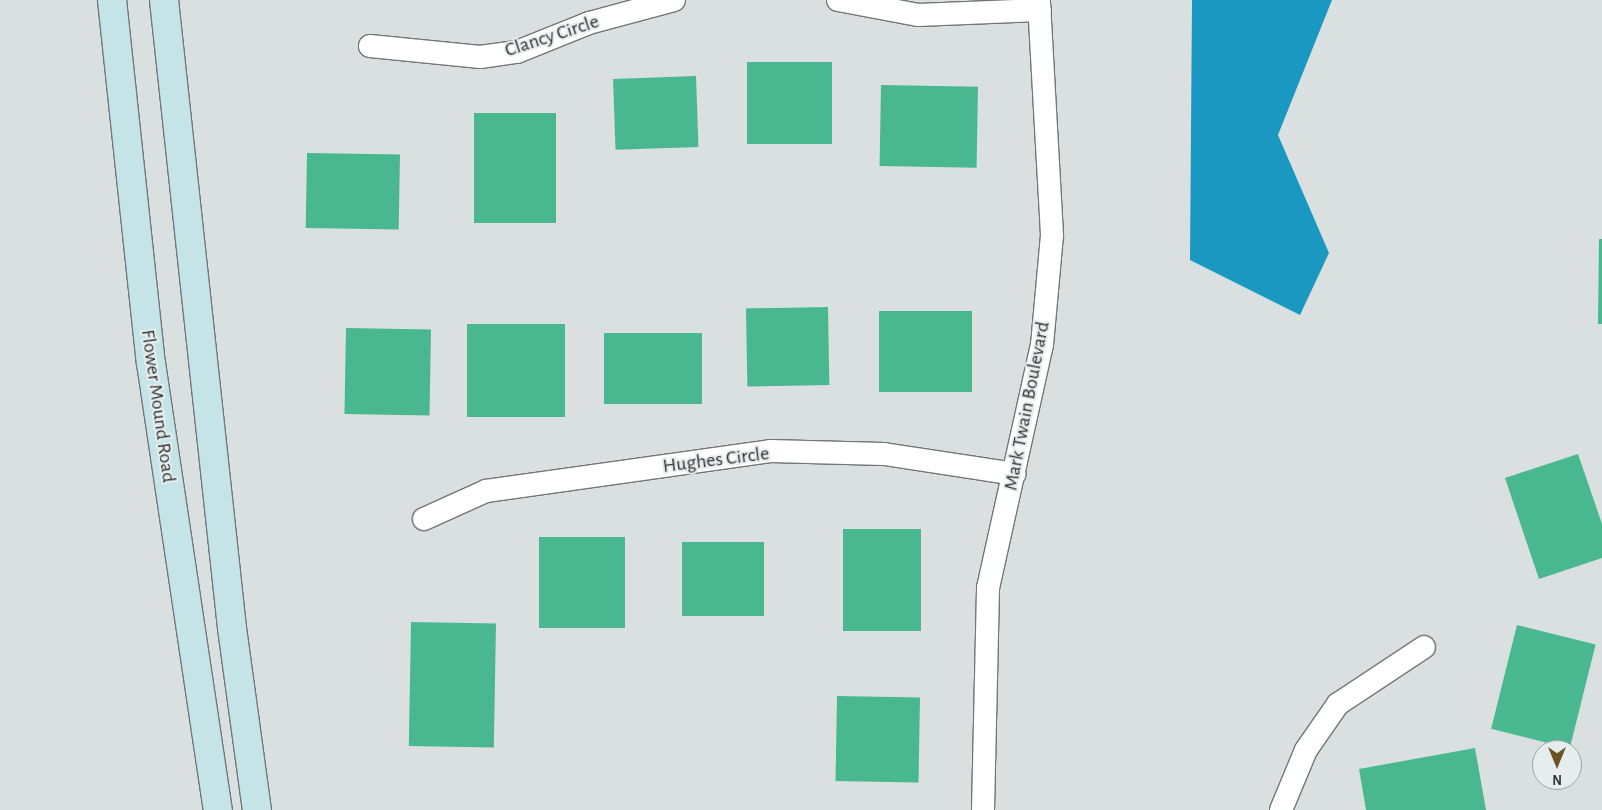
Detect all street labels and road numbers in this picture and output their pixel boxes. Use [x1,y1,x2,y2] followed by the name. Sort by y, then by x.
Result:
[502,9,602,63] street label: Clancy Circle
[999,320,1055,492] street label: Mark Twain Boulevard
[135,328,181,484] street label: Flower Mound Road
[661,442,771,478] street label: Hughes Circle

